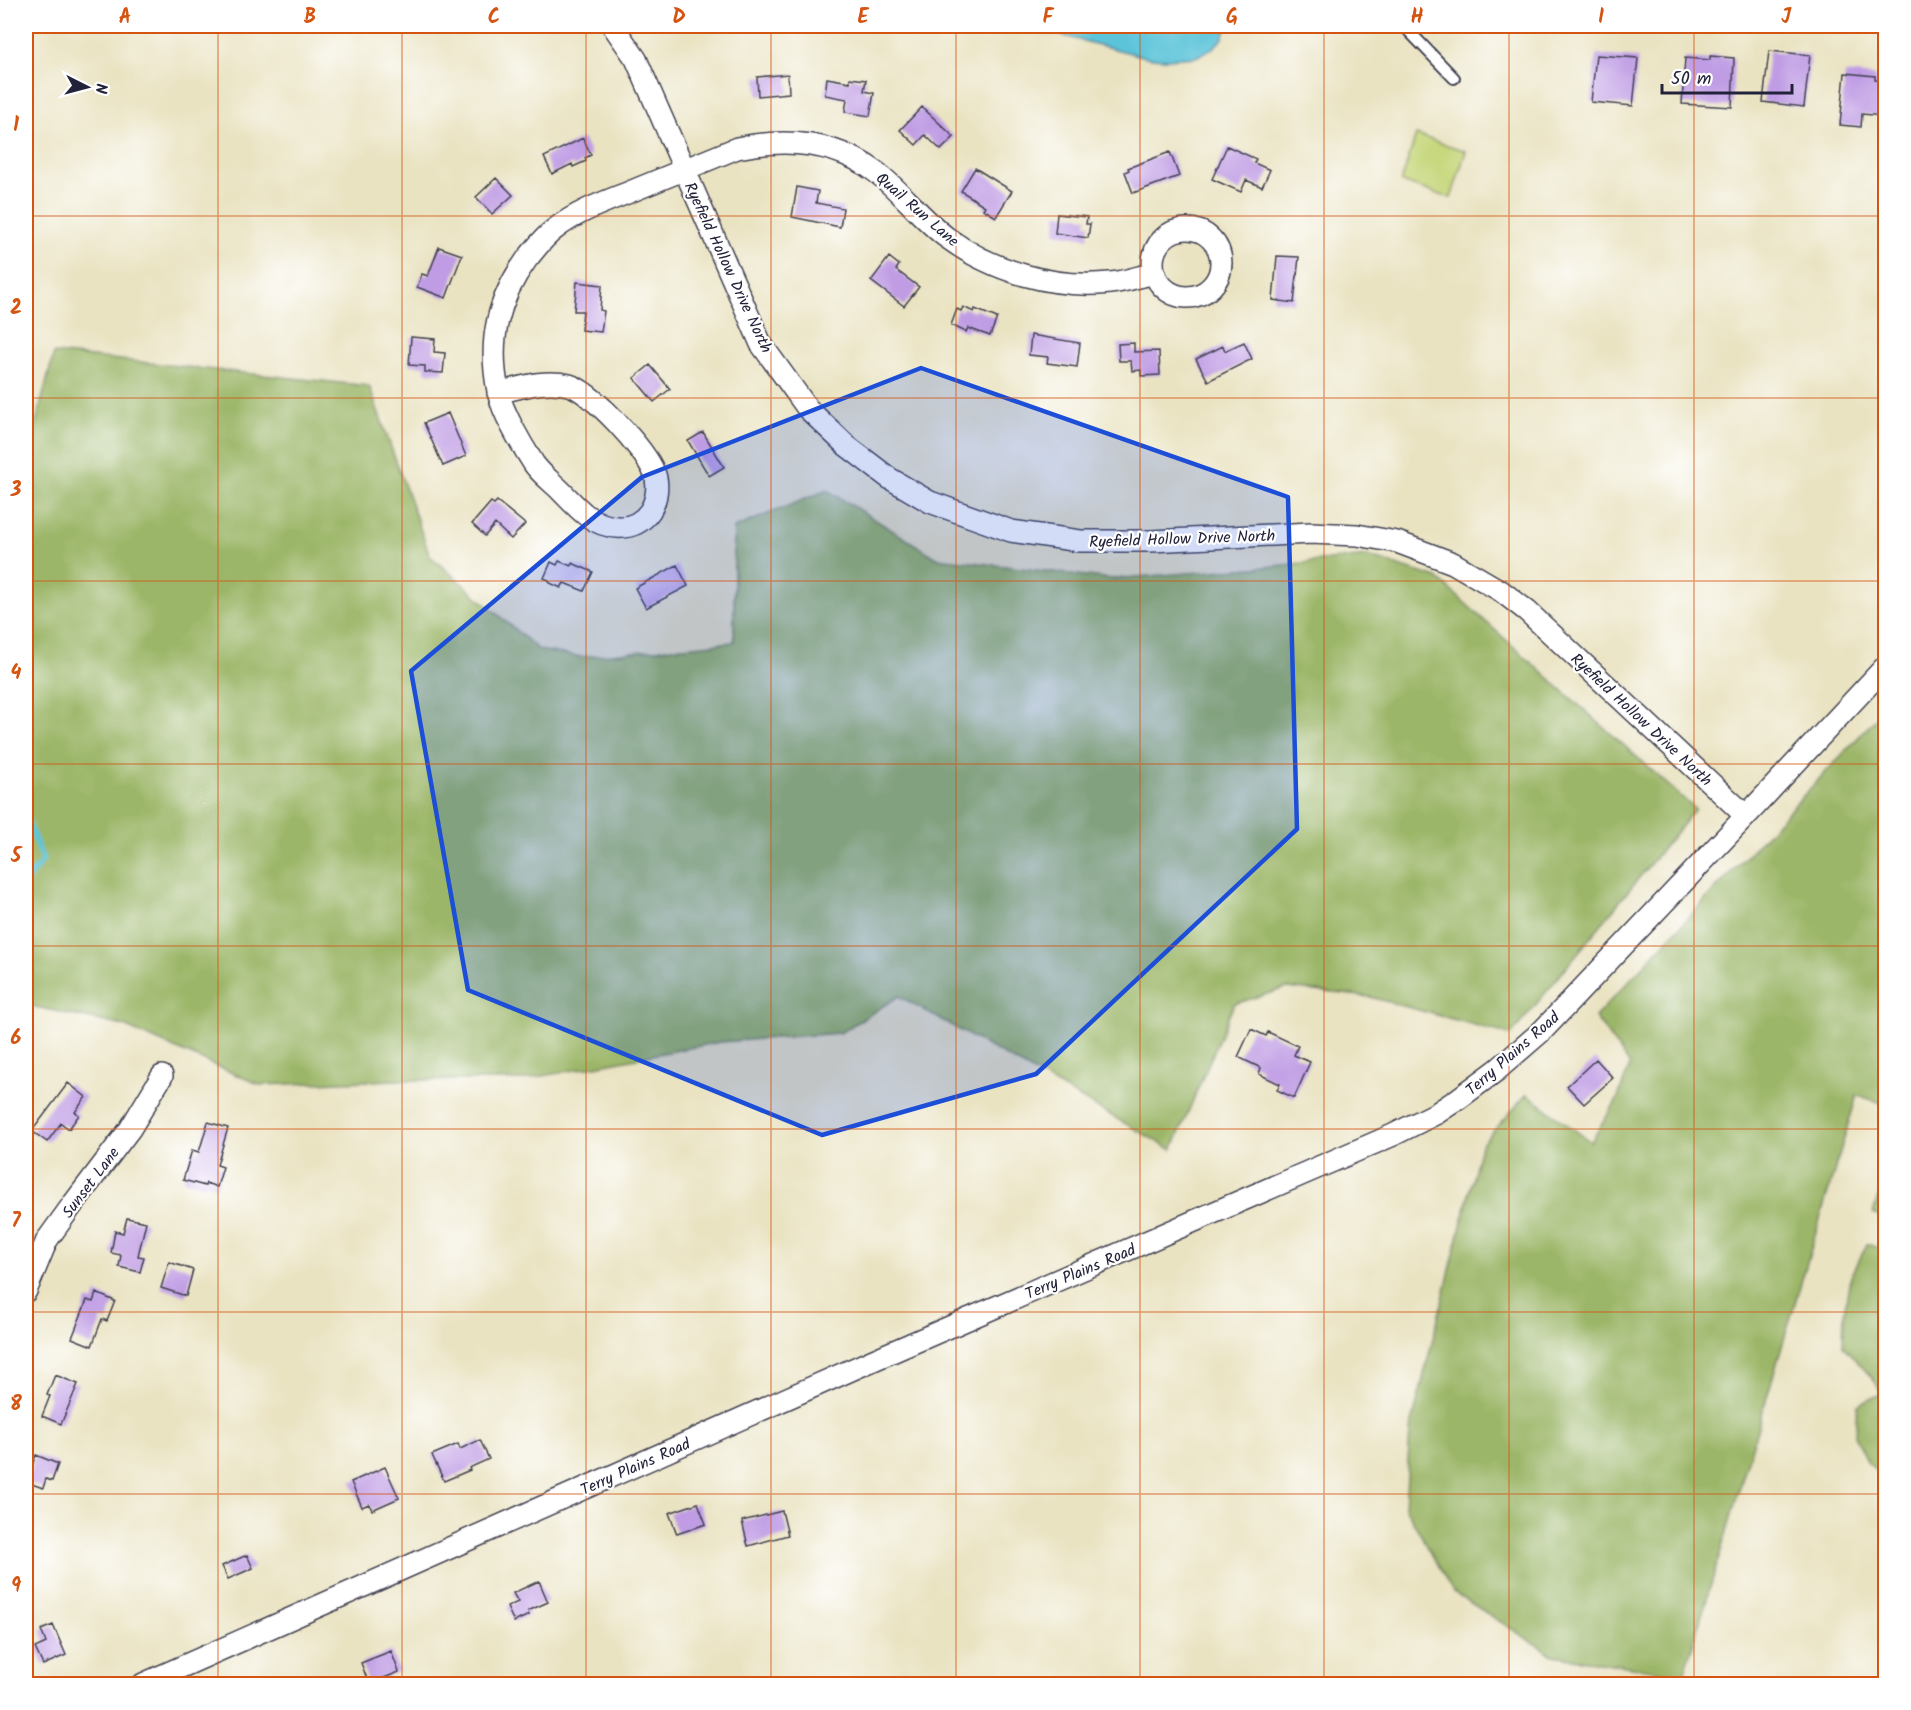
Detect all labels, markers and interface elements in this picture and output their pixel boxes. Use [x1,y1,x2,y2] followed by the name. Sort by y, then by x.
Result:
[119,2,131,34] text: A
[304,2,316,34] text: B
[488,2,500,34] text: C
[672,2,686,34] text: D
[857,2,869,34] text: E
[1043,2,1055,34] text: F
[1226,2,1238,34] text: G
[1410,2,1424,34] text: H
[1598,2,1604,34] text: I
[1781,2,1792,34] text: J
[57,57,117,117] north arrow
[1662,57,1792,95] scale bar
[1671,65,1711,94] text: 50 m
[87,82,113,95] text: N
[13,110,19,142] text: 1
[870,167,964,254] street label: Quail Run Lane
[677,178,778,357] street label: Ryefield Hollow Drive North
[10,293,22,325] text: 2
[10,475,22,507] text: 3
[1089,524,1276,555] street label: Ryefield Hollow Drive North
[1564,647,1718,793] street label: Ryefield Hollow Drive North
[11,658,22,690] text: 4
[10,841,23,873] text: 5
[1460,1005,1566,1102] street label: Terry Plains Road
[11,1023,22,1055] text: 6
[56,1142,126,1224] street label: Sunset Lane
[11,1206,21,1238] text: 7
[1021,1237,1141,1307] street label: Terry Plains Road
[10,1389,22,1421] text: 8
[577,1432,696,1503] street label: Terry Plains Road
[11,1571,21,1603] text: 9

